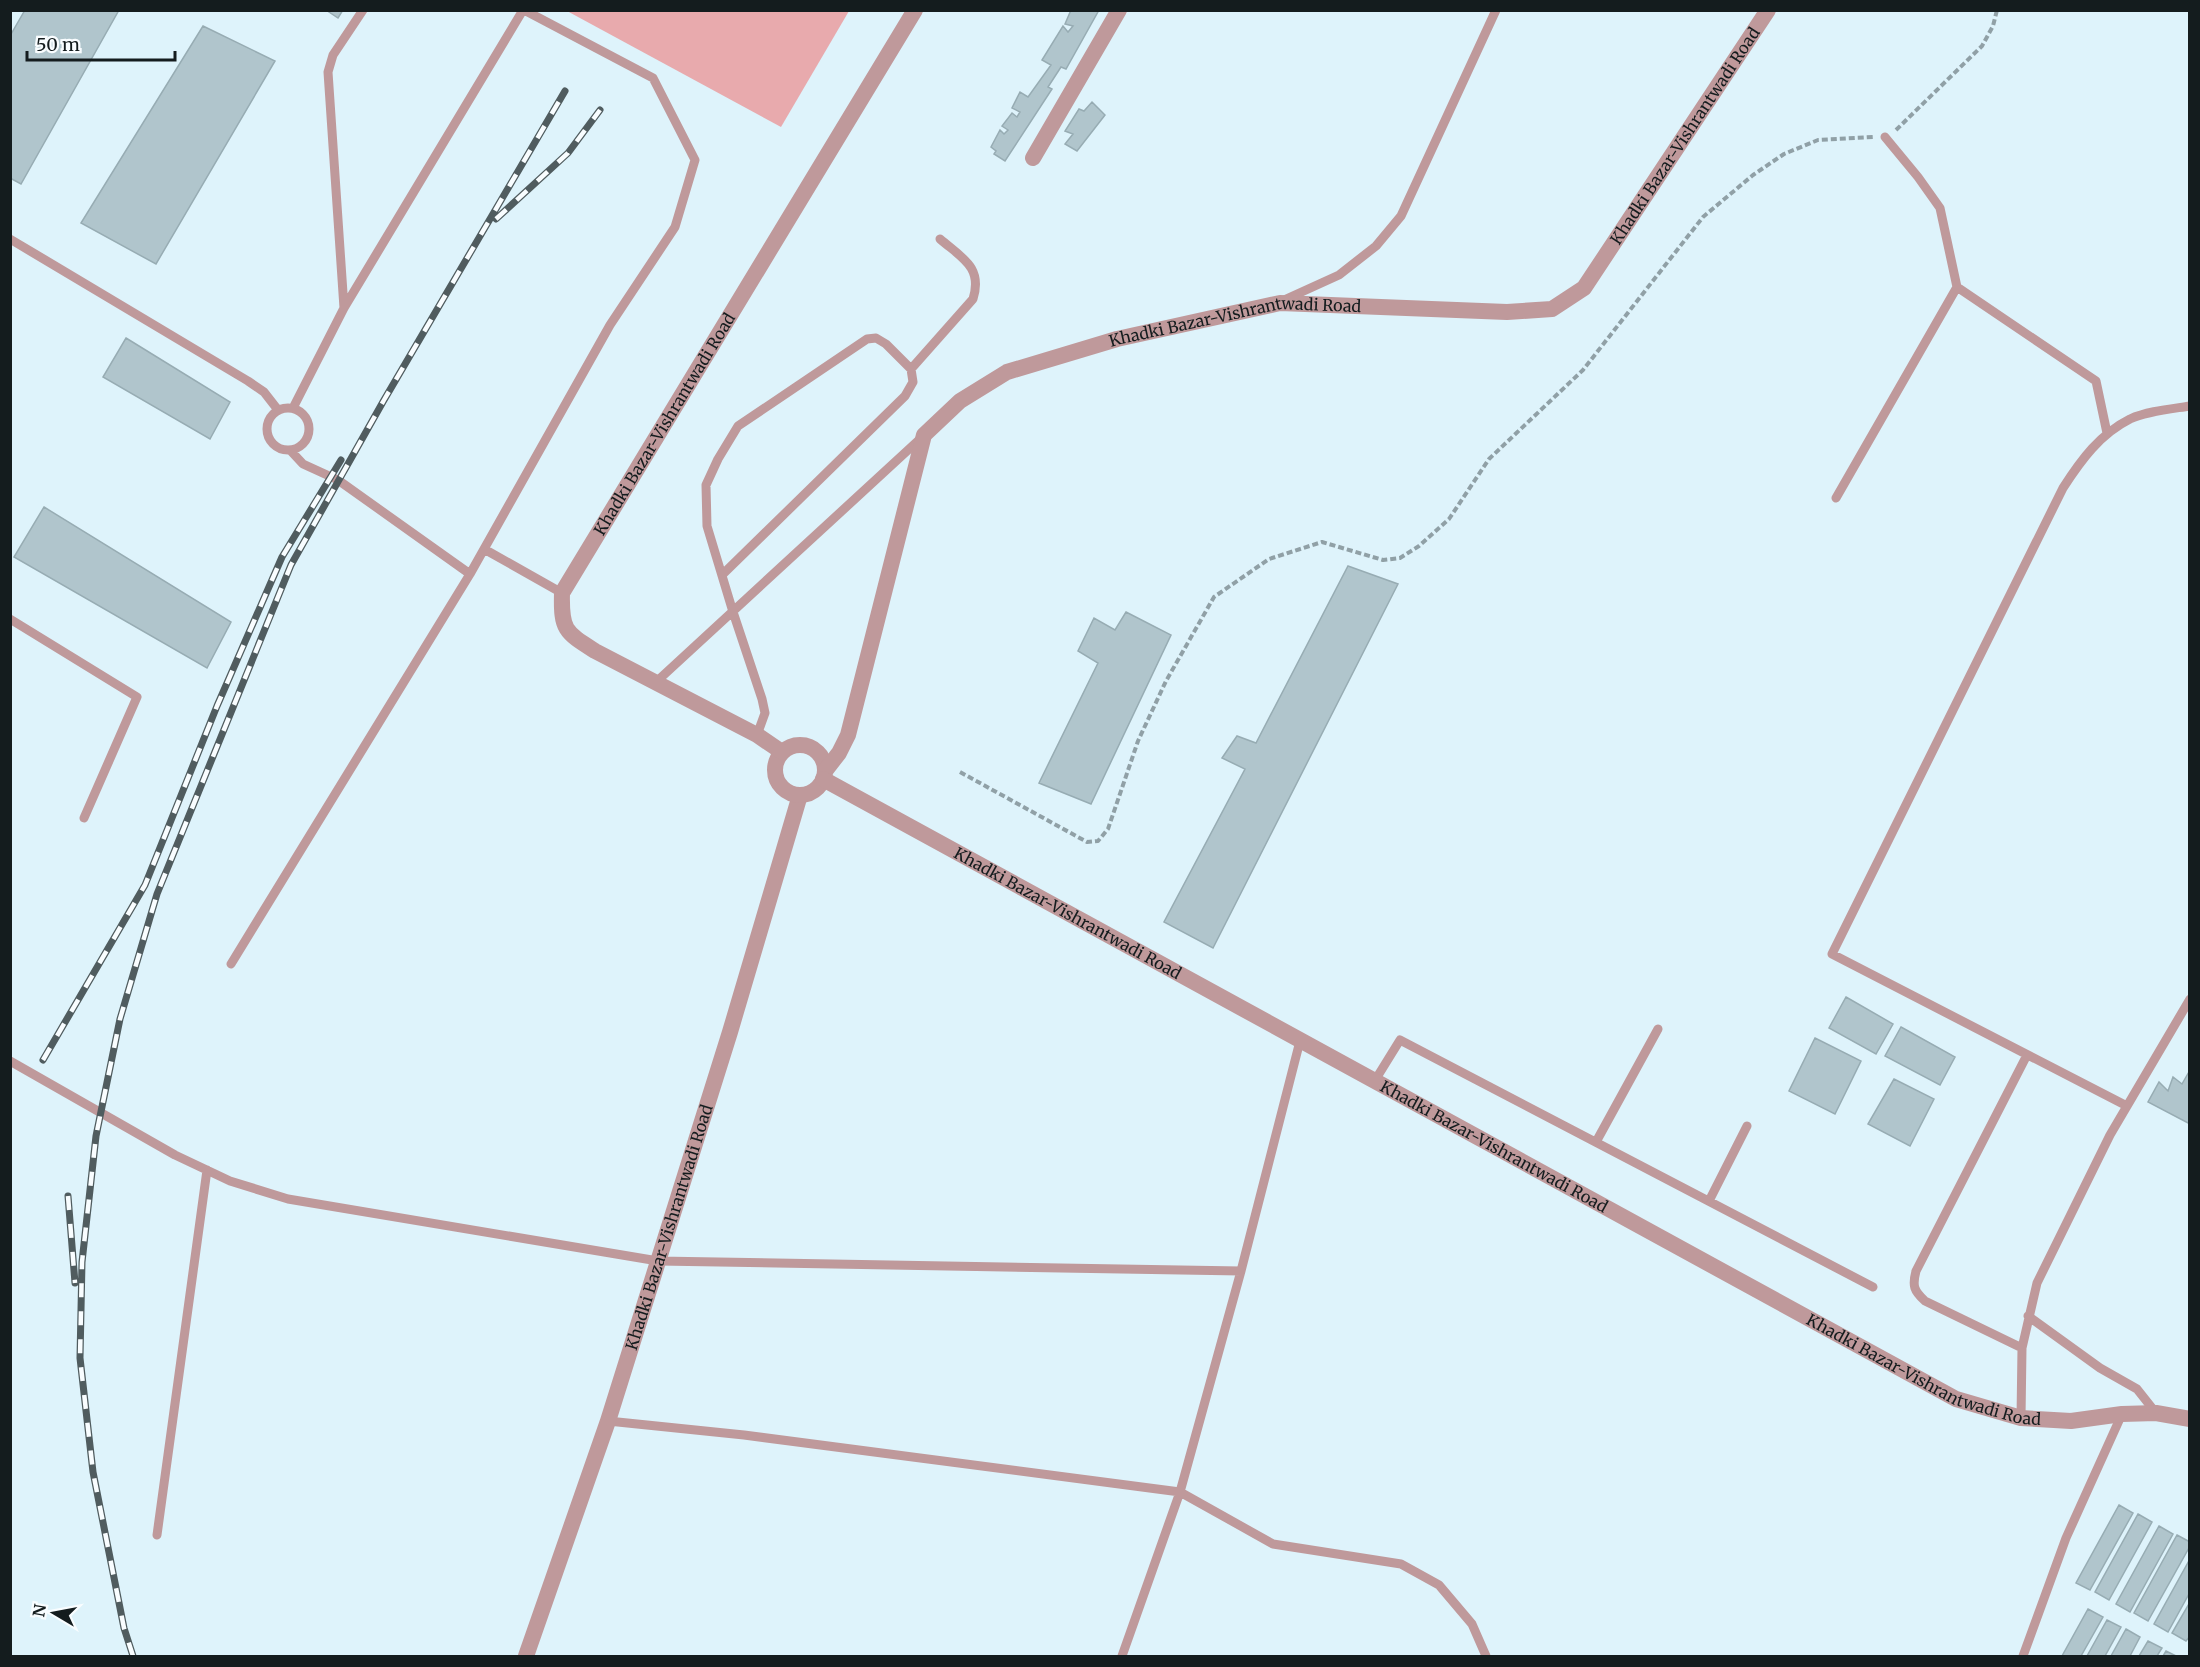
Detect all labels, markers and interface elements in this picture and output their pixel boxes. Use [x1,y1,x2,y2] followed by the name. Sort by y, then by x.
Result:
[1606,23,1764,248] street label: Khadki Bazar-Vishrantwadi Road
[27,24,176,62] scale bar
[36,33,80,56] text: 50 m
[1106,293,1362,351] street label: Khadki Bazar-Vishrantwadi Road
[589,309,739,539] street label: Khadki Bazar-Vishrantwadi Road
[951,843,1185,983] street label: Khadki Bazar-Vishrantwadi Road
[1377,1076,1612,1217] street label: Khadki Bazar-Vishrantwadi Road
[621,1102,717,1352] street label: Khadki Bazar-Vishrantwadi Road
[1803,1309,2042,1429] street label: Khadki Bazar-Vishrantwadi Road
[24,1583,84,1643] north arrow
[28,1602,50,1618] text: N

